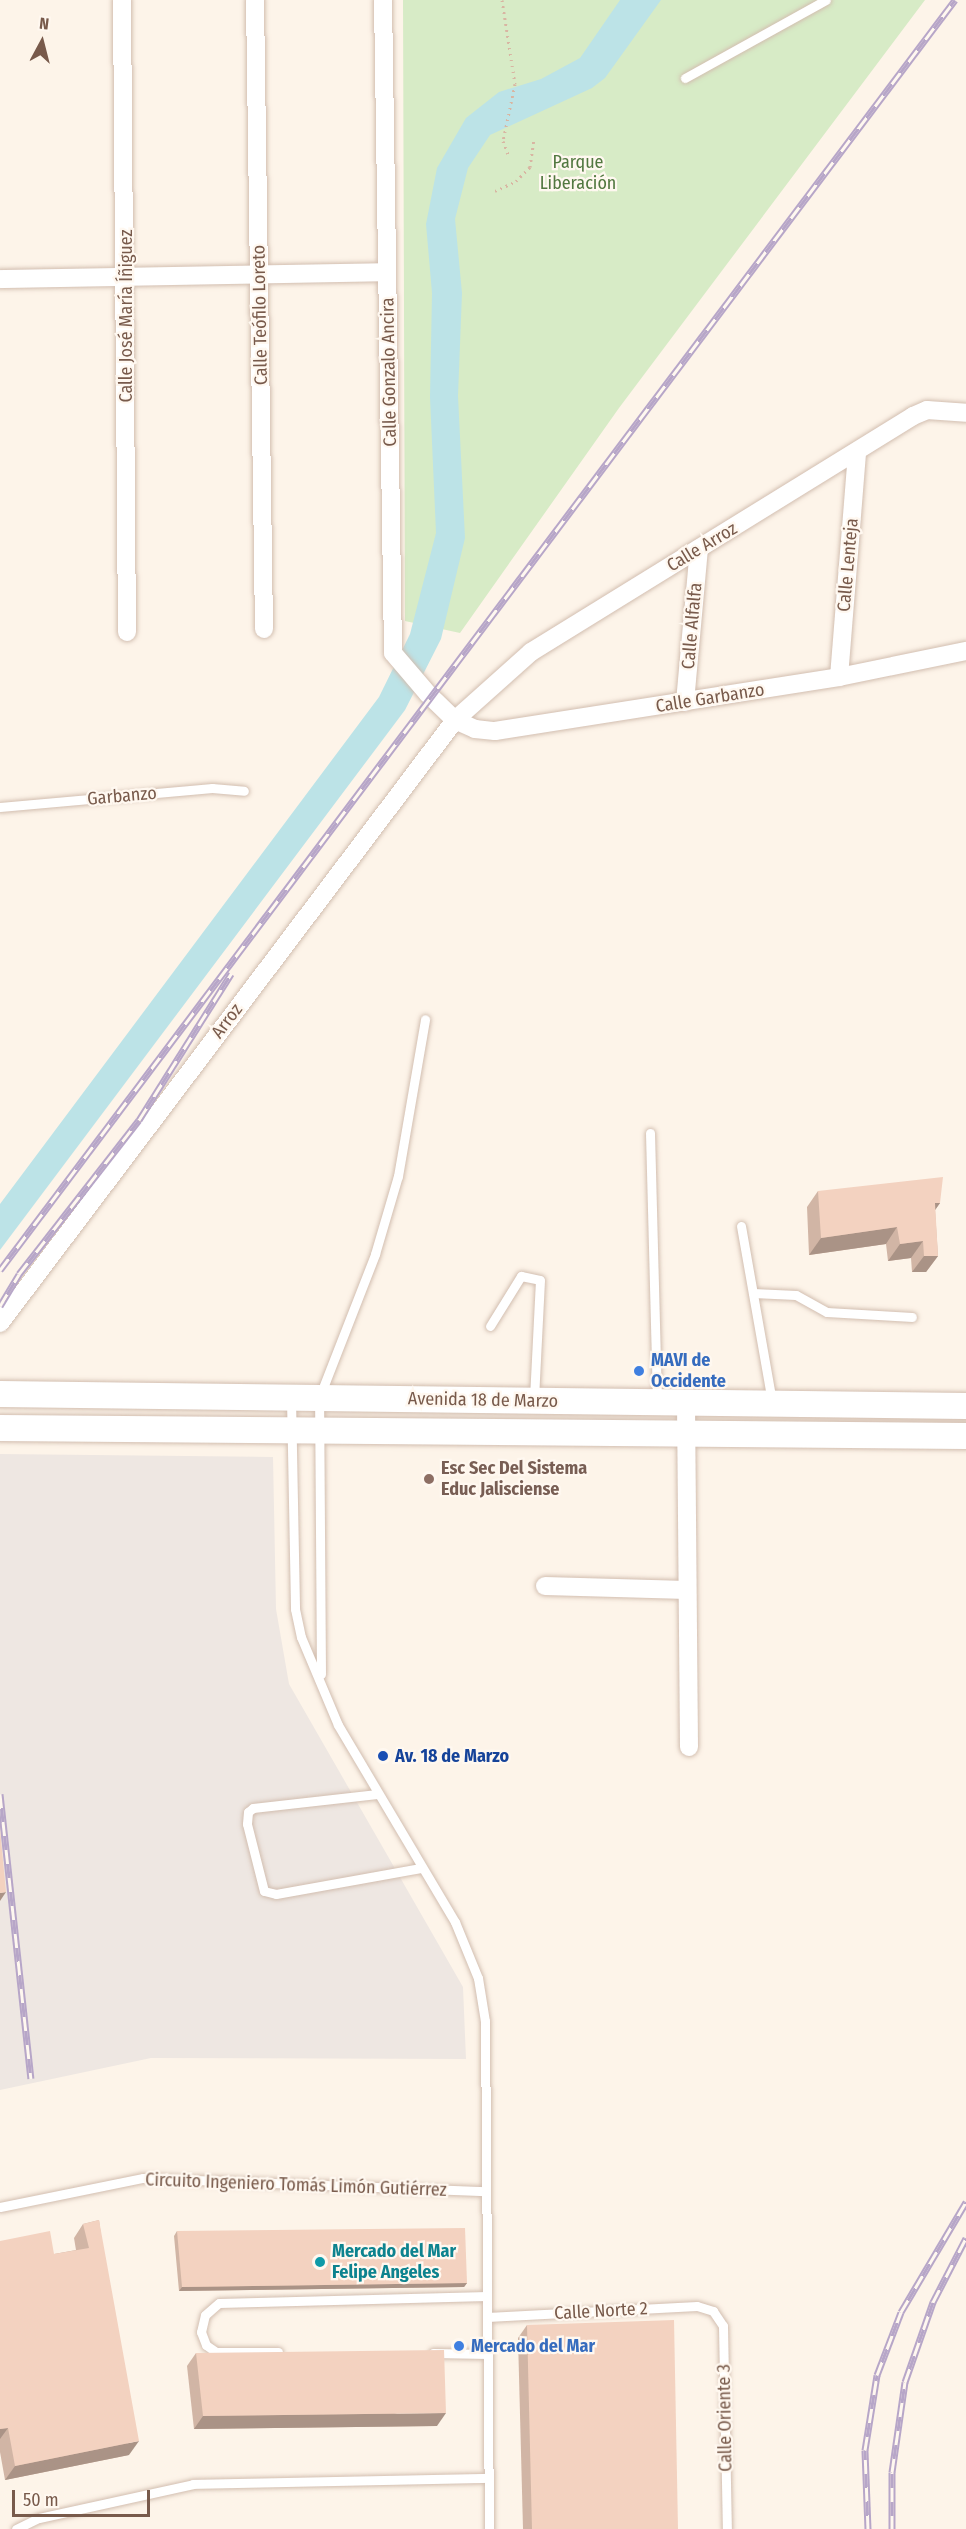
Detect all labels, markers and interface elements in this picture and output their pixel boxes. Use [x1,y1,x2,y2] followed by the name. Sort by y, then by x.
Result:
[12,12,72,72] north arrow
[38,14,50,34] text: N
[540,152,616,195] park label: Parque Liberación
[115,229,137,403] street label: Calle José María Íñiguez
[248,245,272,385] street label: Calle Teófilo Loreto
[377,297,401,447] street label: Calle Gonzalo Ancira
[833,517,863,613] street label: Calle Lenteja
[663,518,741,576] street label: Calle Arroz
[677,582,707,670] street label: Calle Alfalfa
[654,679,766,717] street label: Calle Garbanzo
[86,782,158,810] street label: Garbanzo
[207,999,247,1043] street label: Arroz
[651,1350,726,1392] place label: MAVI de Occidente
[632,1364,646,1378] marker: MAVI de Occidente
[408,1388,558,1412] street label: Avenida 18 de Marzo
[441,1458,587,1500] place label: Esc Sec Del Sistema Educ Jalisciense
[422,1472,436,1486] marker: Esc Sec Del Sistema Educ Jalisciense
[395,1745,509,1767] place label: Av. 18 de Marzo
[376,1749,390,1763] marker: Av. 18 de Marzo
[145,2169,447,2201] street label: Circuito Ingeniero Tomás Limón Gutiérrez
[332,2241,456,2284] place label: Mercado del Mar Felipe Angeles
[313,2255,327,2269] marker: Mercado del Mar Felipe Angeles
[554,2298,648,2324] street label: Calle Norte 2
[471,2335,595,2357] place label: Mercado del Mar
[452,2339,466,2353] marker: Mercado del Mar
[713,2364,737,2472] street label: Calle Oriente 3
[15,2478,153,2516] scale bar
[23,2489,59,2511] text: 50 m

